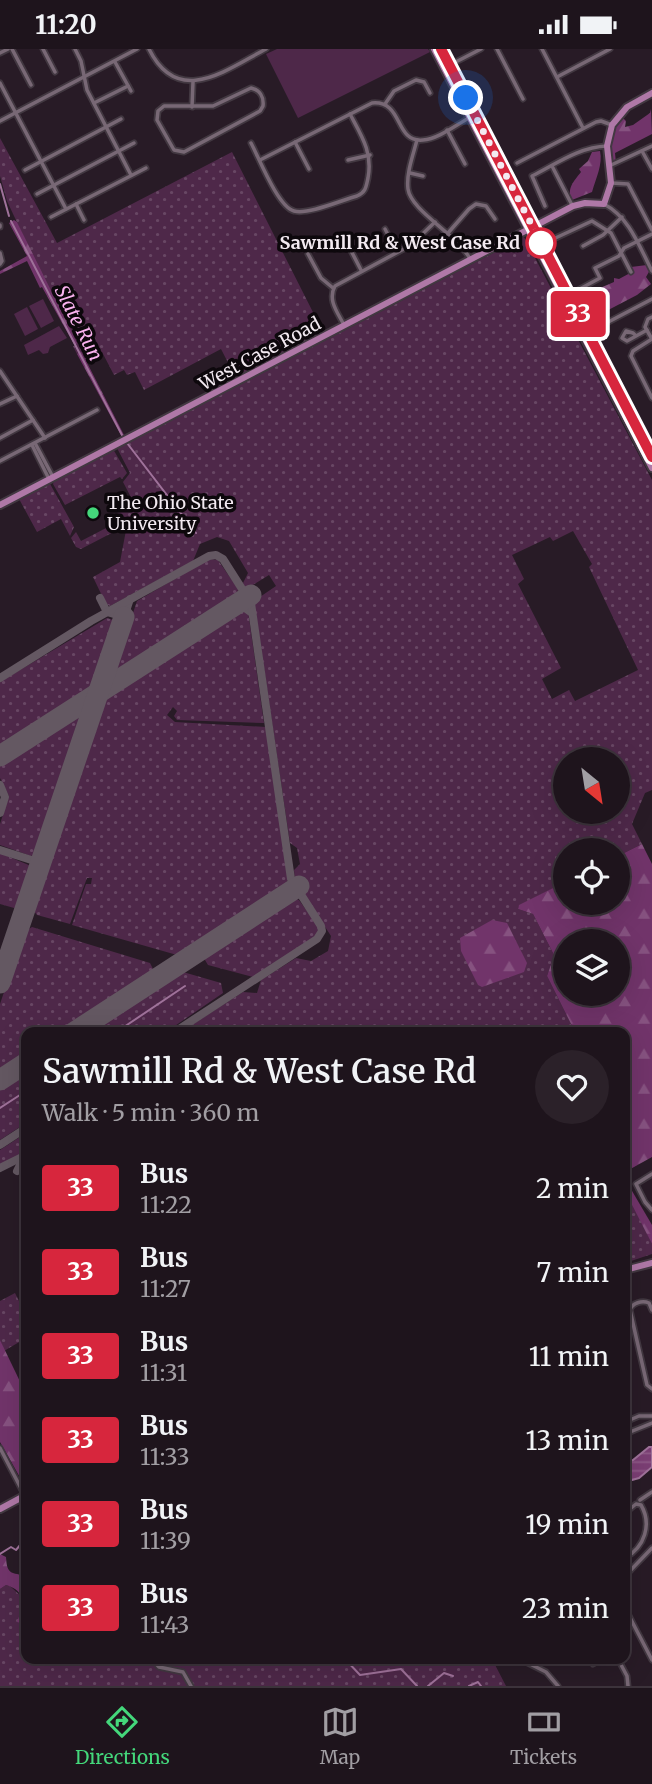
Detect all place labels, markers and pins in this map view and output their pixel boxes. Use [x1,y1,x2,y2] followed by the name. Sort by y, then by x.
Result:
[526,228,556,258] marker: Sawmill Rd & West Case Rd
[280,231,520,254] place label: Sawmill Rd & West Case Rd
[107,491,234,535] place label: The Ohio State University
[85,505,101,521] marker: The Ohio State University

